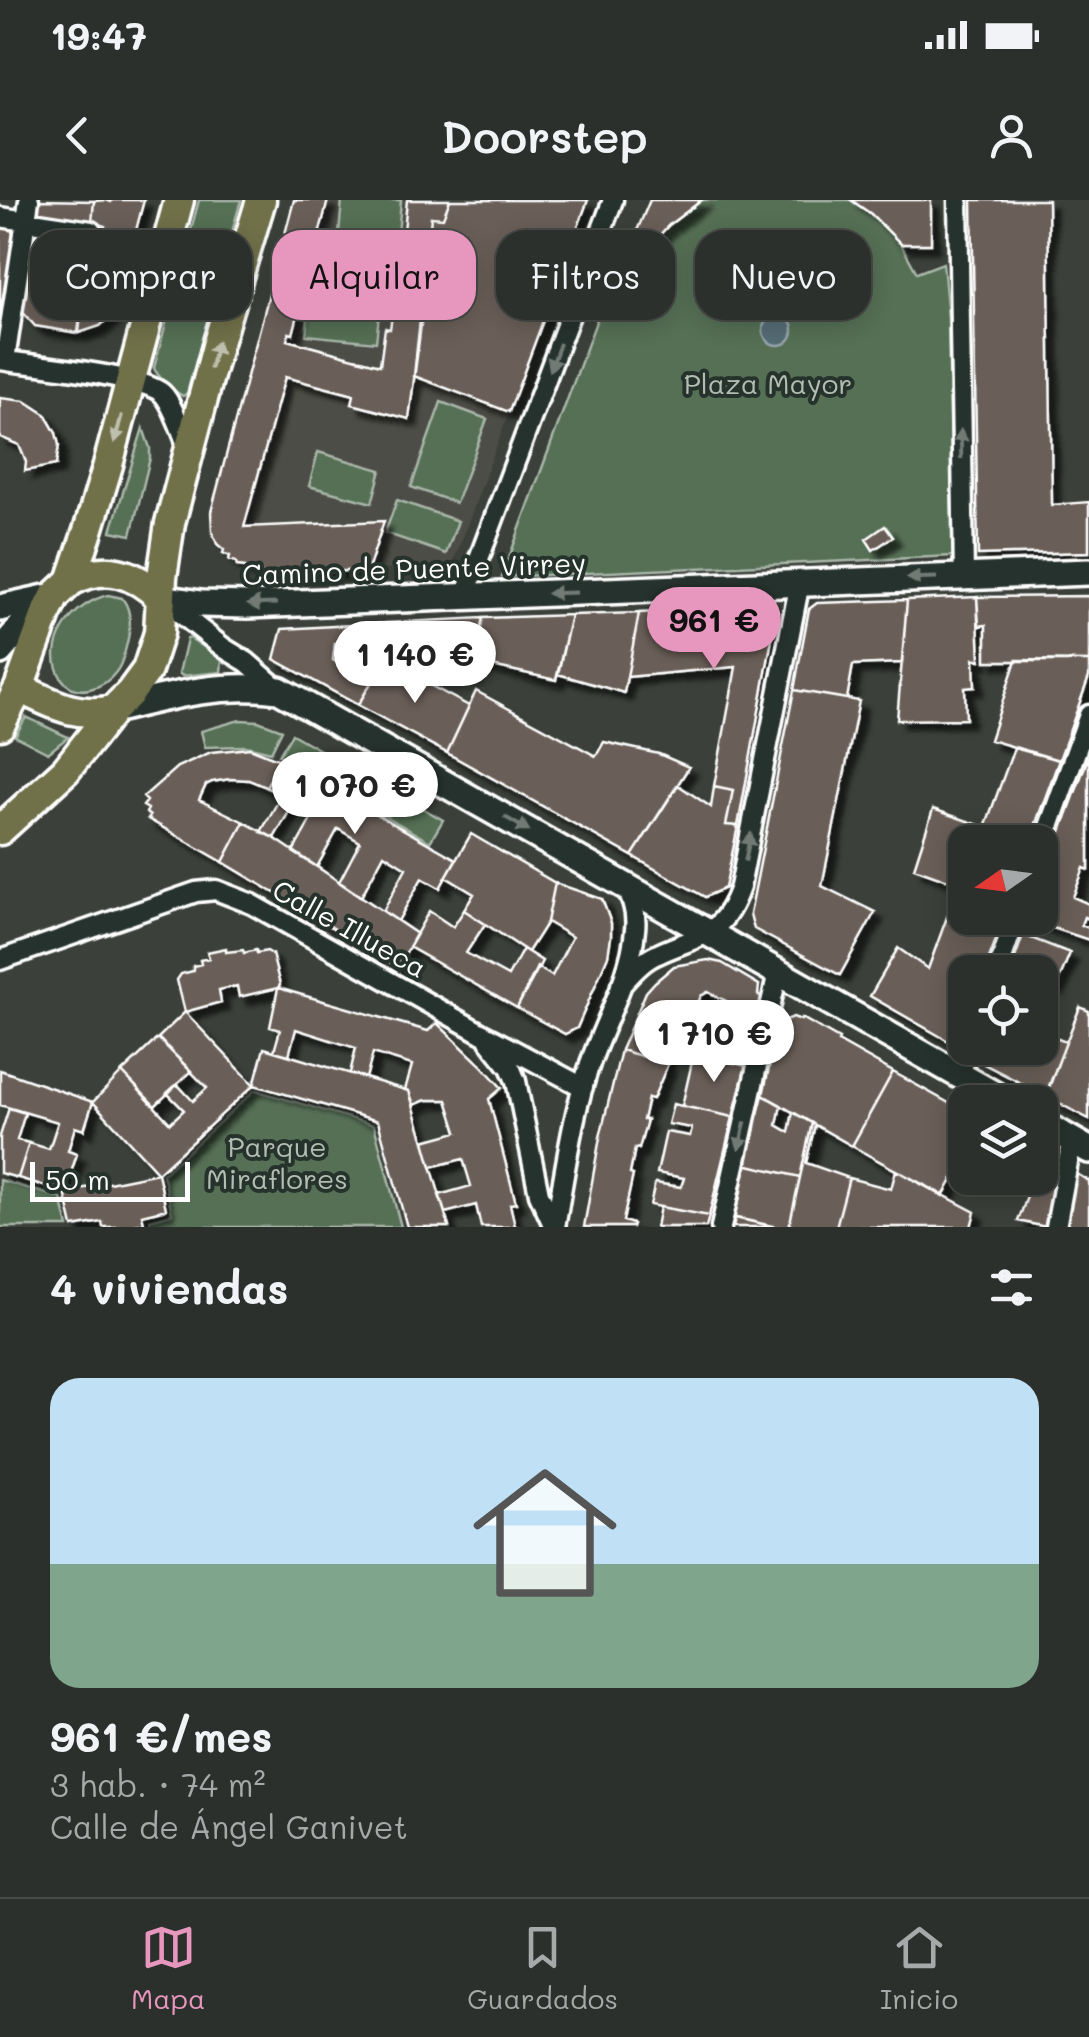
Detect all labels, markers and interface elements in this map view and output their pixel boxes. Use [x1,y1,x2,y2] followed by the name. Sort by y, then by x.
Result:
[50,10,147,60] text: 19:47
[441,106,648,164] text: Doorstep
[50,108,105,163] icon: back
[984,108,1039,163] icon: person
[30,230,252,320] chip: Comprar
[272,230,476,320] chip: Alquilar
[496,230,675,320] chip: Filtros
[695,230,871,320] chip: Nuevo
[207,339,223,370] one-way arrow
[547,342,562,372] one-way arrow
[684,365,852,401] park label: Plaza Mayor
[109,414,125,445] one-way arrow
[953,427,969,459] one-way arrow
[241,544,587,592] street label: Camino de Puente Virrey
[905,570,937,586] one-way arrow
[545,585,577,601] one-way arrow
[644,587,784,672] pin: 961 €
[246,597,278,613] one-way arrow
[669,598,759,640] text: 961 €
[323,621,507,706] pin: 1 140 €
[356,632,474,674] text: 1 140 €
[263,752,447,837] pin: 1 070 €
[294,763,416,805] text: 1 070 €
[502,816,531,833] one-way arrow
[948,825,1058,935] north arrow
[948,825,1058,1195] map controls
[741,831,757,862] one-way arrow
[267,871,433,985] street label: Calle Illueca
[948,955,1058,1065] button: locate
[622,1000,806,1085] pin: 1 710 €
[656,1011,772,1053] text: 1 710 €
[948,1085,1058,1195] button: layers
[734,1121,749,1152] one-way arrow
[206,1128,348,1196] park label: Parque Miraflores
[30,1157,190,1201] scale bar
[45,1161,110,1197] text: 50 m
[50,1260,288,1315] text: 4 viviendas
[984,1260,1039,1315] icon: filters
[455,1443,635,1623] icon: home
[50,1708,273,1763] text: 961 €/mes
[50,1763,266,1805] text: 3 hab. · 74 m²
[50,1805,408,1847] text: Calle de Ángel Ganivet
[131,1920,205,2016] tab: Mapa
[467,1920,618,2016] tab: Guardados
[880,1920,958,2016] tab: Inicio

